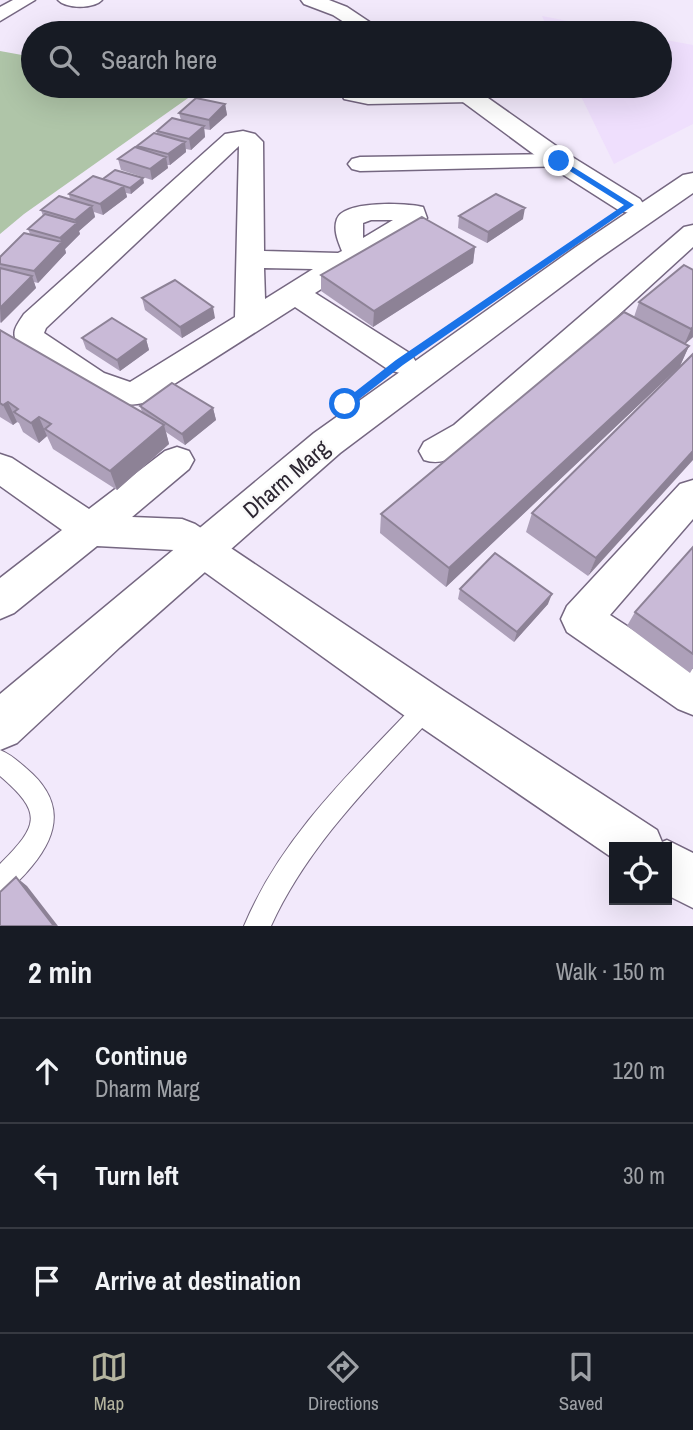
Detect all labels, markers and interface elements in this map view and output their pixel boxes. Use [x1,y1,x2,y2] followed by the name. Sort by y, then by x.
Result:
[21,21,672,98] search box
[45,41,83,79] icon: search
[101,42,217,77] text: Search here
[543,145,574,176] route end
[329,388,360,419] route start
[236,432,336,525] street label: Dharm Marg
[609,842,672,905] map controls
[609,842,672,905] button: locate
[28,952,92,992] text: 2 min
[556,956,665,987] text: Walk · 150 m
[95,1038,187,1073] text: Continue
[28,1052,66,1090] icon: ahead
[613,1055,665,1086] text: 120 m
[95,1073,200,1104] text: Dharm Marg
[28,1157,66,1195] icon: left
[95,1158,179,1193] text: Turn left
[623,1160,665,1191] text: 30 m
[28,1262,66,1300] icon: arrive
[95,1263,301,1298] text: Arrive at destination
[90,1348,128,1416] tab: Map
[308,1348,379,1416] tab: Directions
[559,1348,603,1416] tab: Saved

